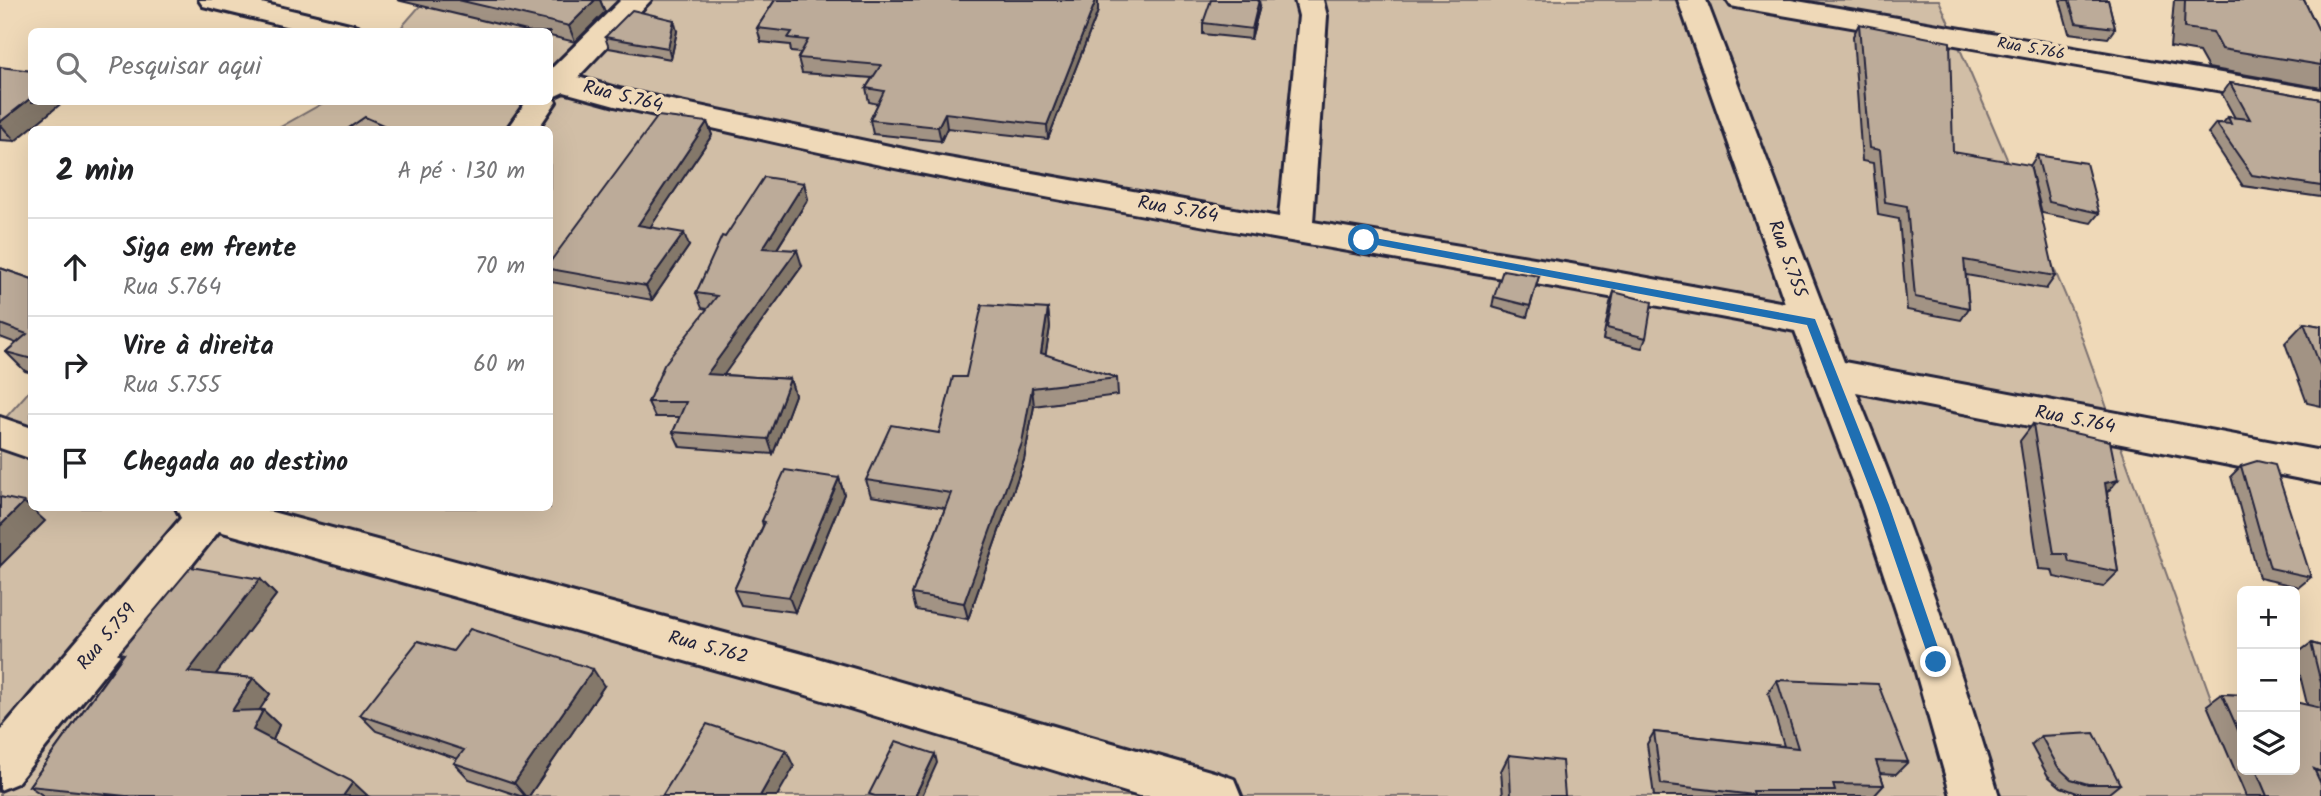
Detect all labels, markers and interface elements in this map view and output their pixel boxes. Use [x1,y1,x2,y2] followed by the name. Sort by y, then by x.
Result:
[28,28,553,105] search box
[1995,31,2067,67] street label: Rua 5.766
[108,46,261,88] text: Pesquisar aqui
[52,48,90,86] icon: search
[580,73,666,121] street label: Rua 5.764
[56,148,134,196] text: 2 min
[397,154,525,190] text: A pé · 130 m
[1135,188,1221,232] street label: Rua 5.764
[1759,216,1815,304] street label: Rua 5.755
[1348,224,1379,255] route start
[123,228,296,270] text: Siga em frente
[56,248,94,286] icon: ahead
[475,249,525,285] text: 70 m
[123,270,221,306] text: Rua 5.764
[123,326,274,368] text: Vire à direita
[56,346,94,384] icon: right
[473,347,525,383] text: 60 m
[123,368,221,404] text: Rua 5.755
[2032,398,2118,442] street label: Rua 5.764
[123,442,348,484] text: Chegada ao destino
[56,444,94,482] icon: arrive
[2237,586,2300,775] map controls
[2237,586,2300,649] button: +
[70,597,144,677] street label: Rua 5.759
[665,623,751,673] street label: Rua 5.762
[1920,646,1951,677] route end
[2237,649,2300,712] button: −
[2237,712,2300,775] button: layers

